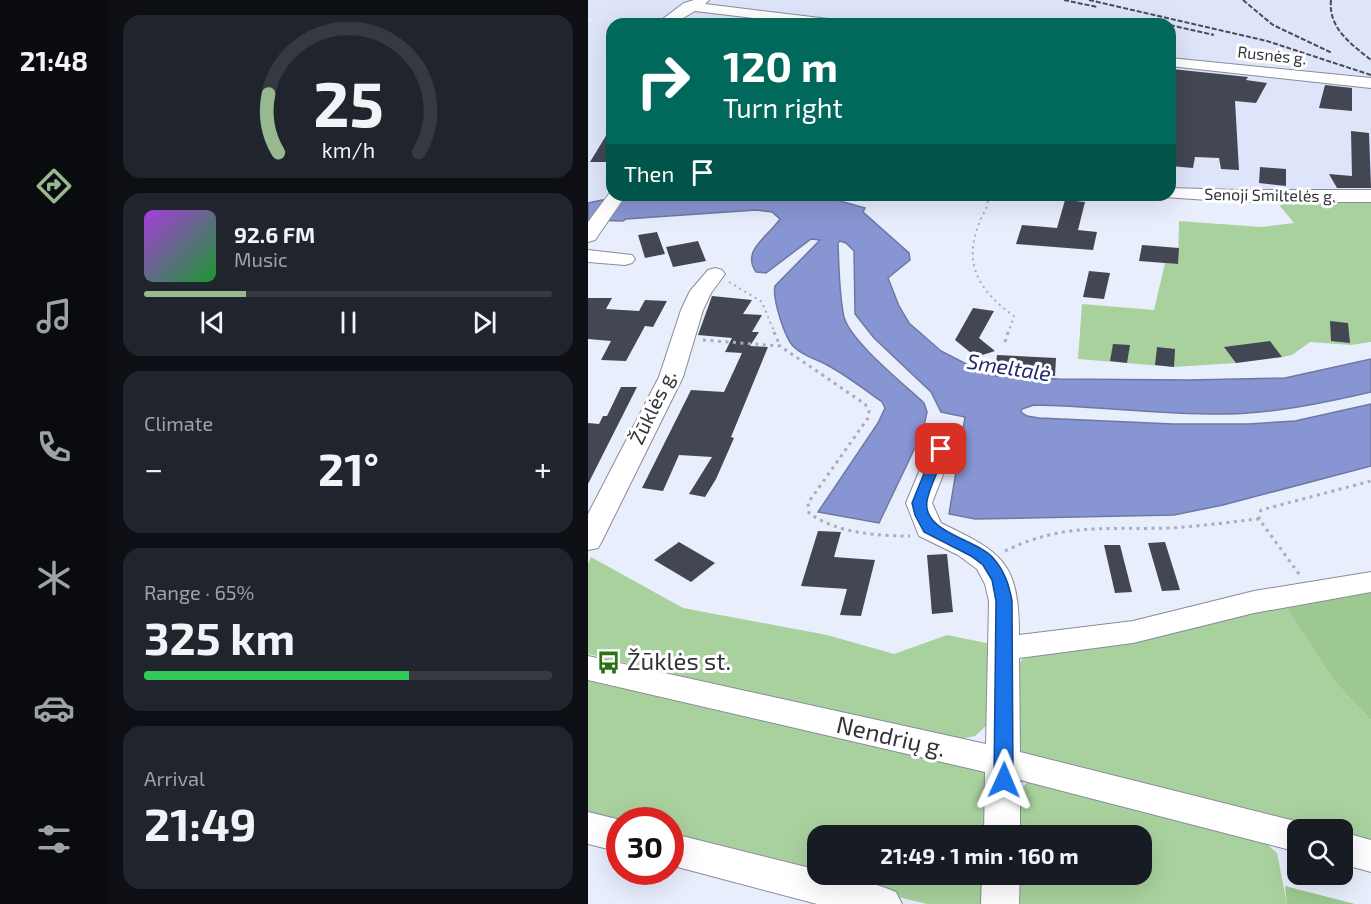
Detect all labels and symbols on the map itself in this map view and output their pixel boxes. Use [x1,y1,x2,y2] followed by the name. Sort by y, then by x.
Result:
[1237,41,1308,68] street label: Rusnės g.
[1204,184,1336,206] street label: Senoji Smiltelės g.
[965,348,1053,385] water label: Smeltalė
[624,365,680,448] street label: Žūklės g.
[915,423,966,474] pin
[627,646,731,675] place label: Žūklės st.
[596,649,622,675] bus stop icon: Žūklės st.
[834,709,949,762] street label: Nendrių g.
[972,748,1036,812] position arrow
[606,807,684,885] speed limit sign: 30

